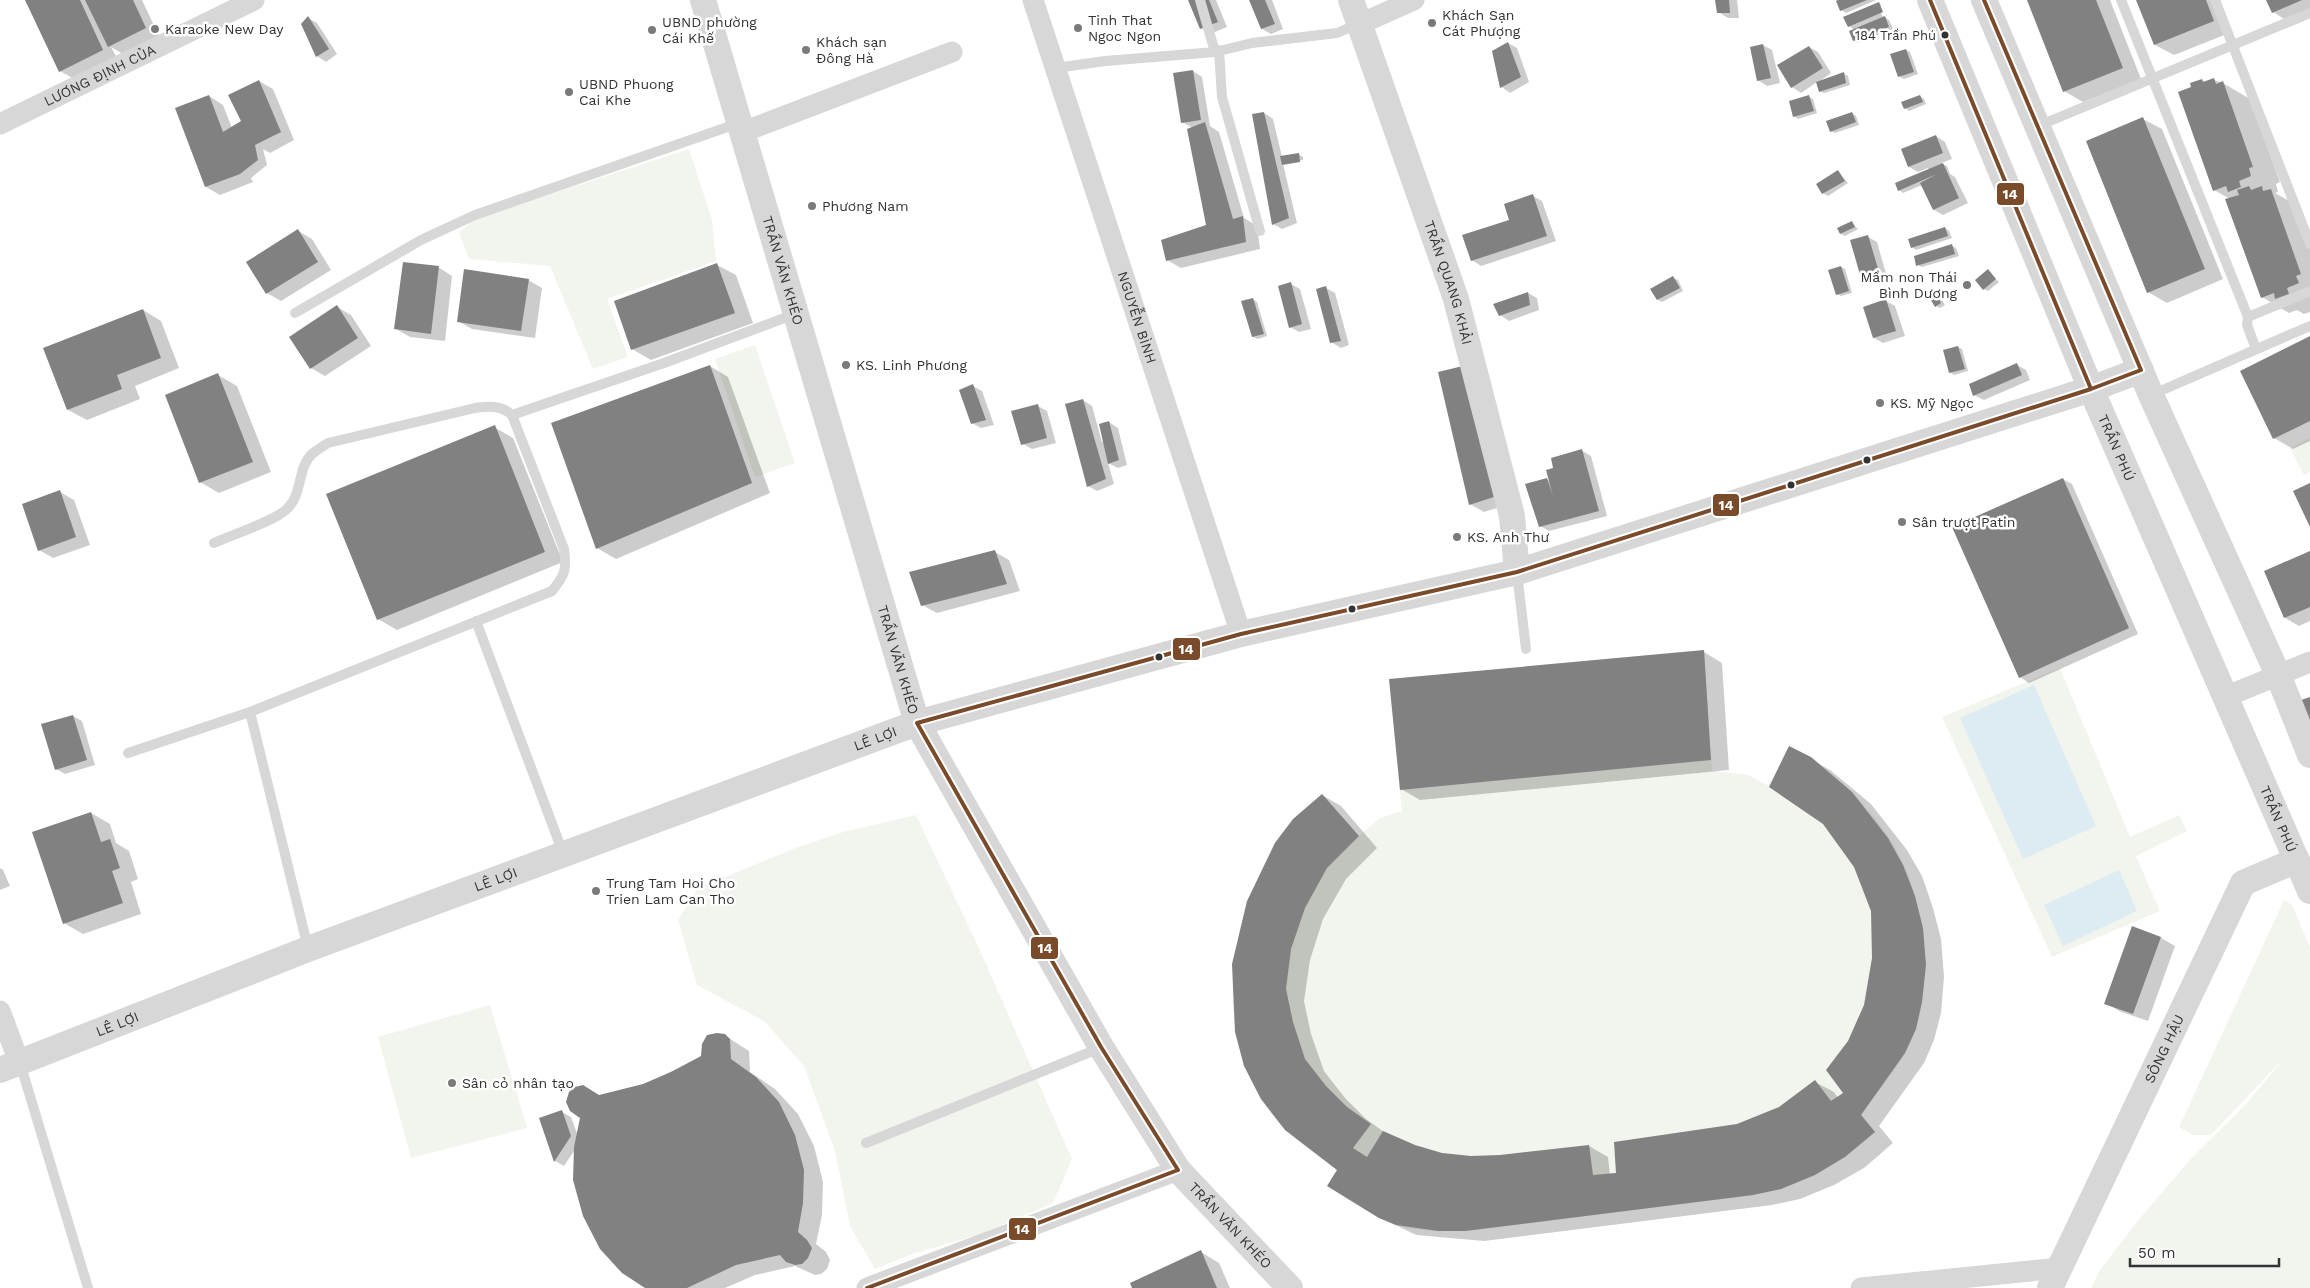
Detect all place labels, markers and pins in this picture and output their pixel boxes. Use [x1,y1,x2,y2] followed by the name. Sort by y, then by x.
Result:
[1442,7,1521,39] place label: Khách Sạn Cát Phượng
[1088,12,1161,44] place label: Tinh That Ngoc Ngon
[662,14,757,46] place label: UBND phường Cái Khế
[1426,17,1438,29] marker: Khách Sạn Cát Phượng
[165,21,284,37] place label: Karaoke New Day
[1072,22,1084,34] marker: Tinh That Ngoc Ngon
[149,23,161,35] marker: Karaoke New Day
[646,24,658,36] marker: UBND phường Cái Khế
[1855,28,1936,43] place label: 184 Trần Phú
[1940,30,1950,40] marker: 184 Trần Phú
[816,34,887,66] place label: Khách sạn Đông Hà
[800,44,812,56] marker: Khách sạn Đông Hà
[579,76,674,108] place label: UBND Phuong Cai Khe
[563,86,575,98] marker: UBND Phuong Cai Khe
[822,198,909,214] place label: Phương Nam
[806,200,818,212] marker: Phương Nam
[1860,269,1958,301] place label: Mầm non Thái Bình Dương
[1961,279,1973,291] marker: Mầm non Thái Bình Dương
[856,357,967,373] place label: KS. Linh Phương
[840,359,852,371] marker: KS. Linh Phương
[1890,395,1974,411] place label: KS. Mỹ Ngọc
[1874,397,1886,409] marker: KS. Mỹ Ngọc
[1862,455,1872,465] unlabelled marker
[1786,480,1796,490] unlabelled marker
[1912,514,2016,530] place label: Sân trượt Patin
[1896,516,1908,528] marker: Sân trượt Patin
[1467,529,1550,545] place label: KS. Anh Thư
[1451,531,1463,543] marker: KS. Anh Thư
[1347,604,1357,614] unlabelled marker
[1154,652,1164,662] unlabelled marker
[606,875,735,907] place label: Trung Tam Hoi Cho Trien Lam Can Tho
[590,885,602,897] marker: Trung Tam Hoi Cho Trien Lam Can Tho
[462,1075,574,1091] place label: Sân cỏ nhân tạo
[446,1077,458,1089] marker: Sân cỏ nhân tạo

